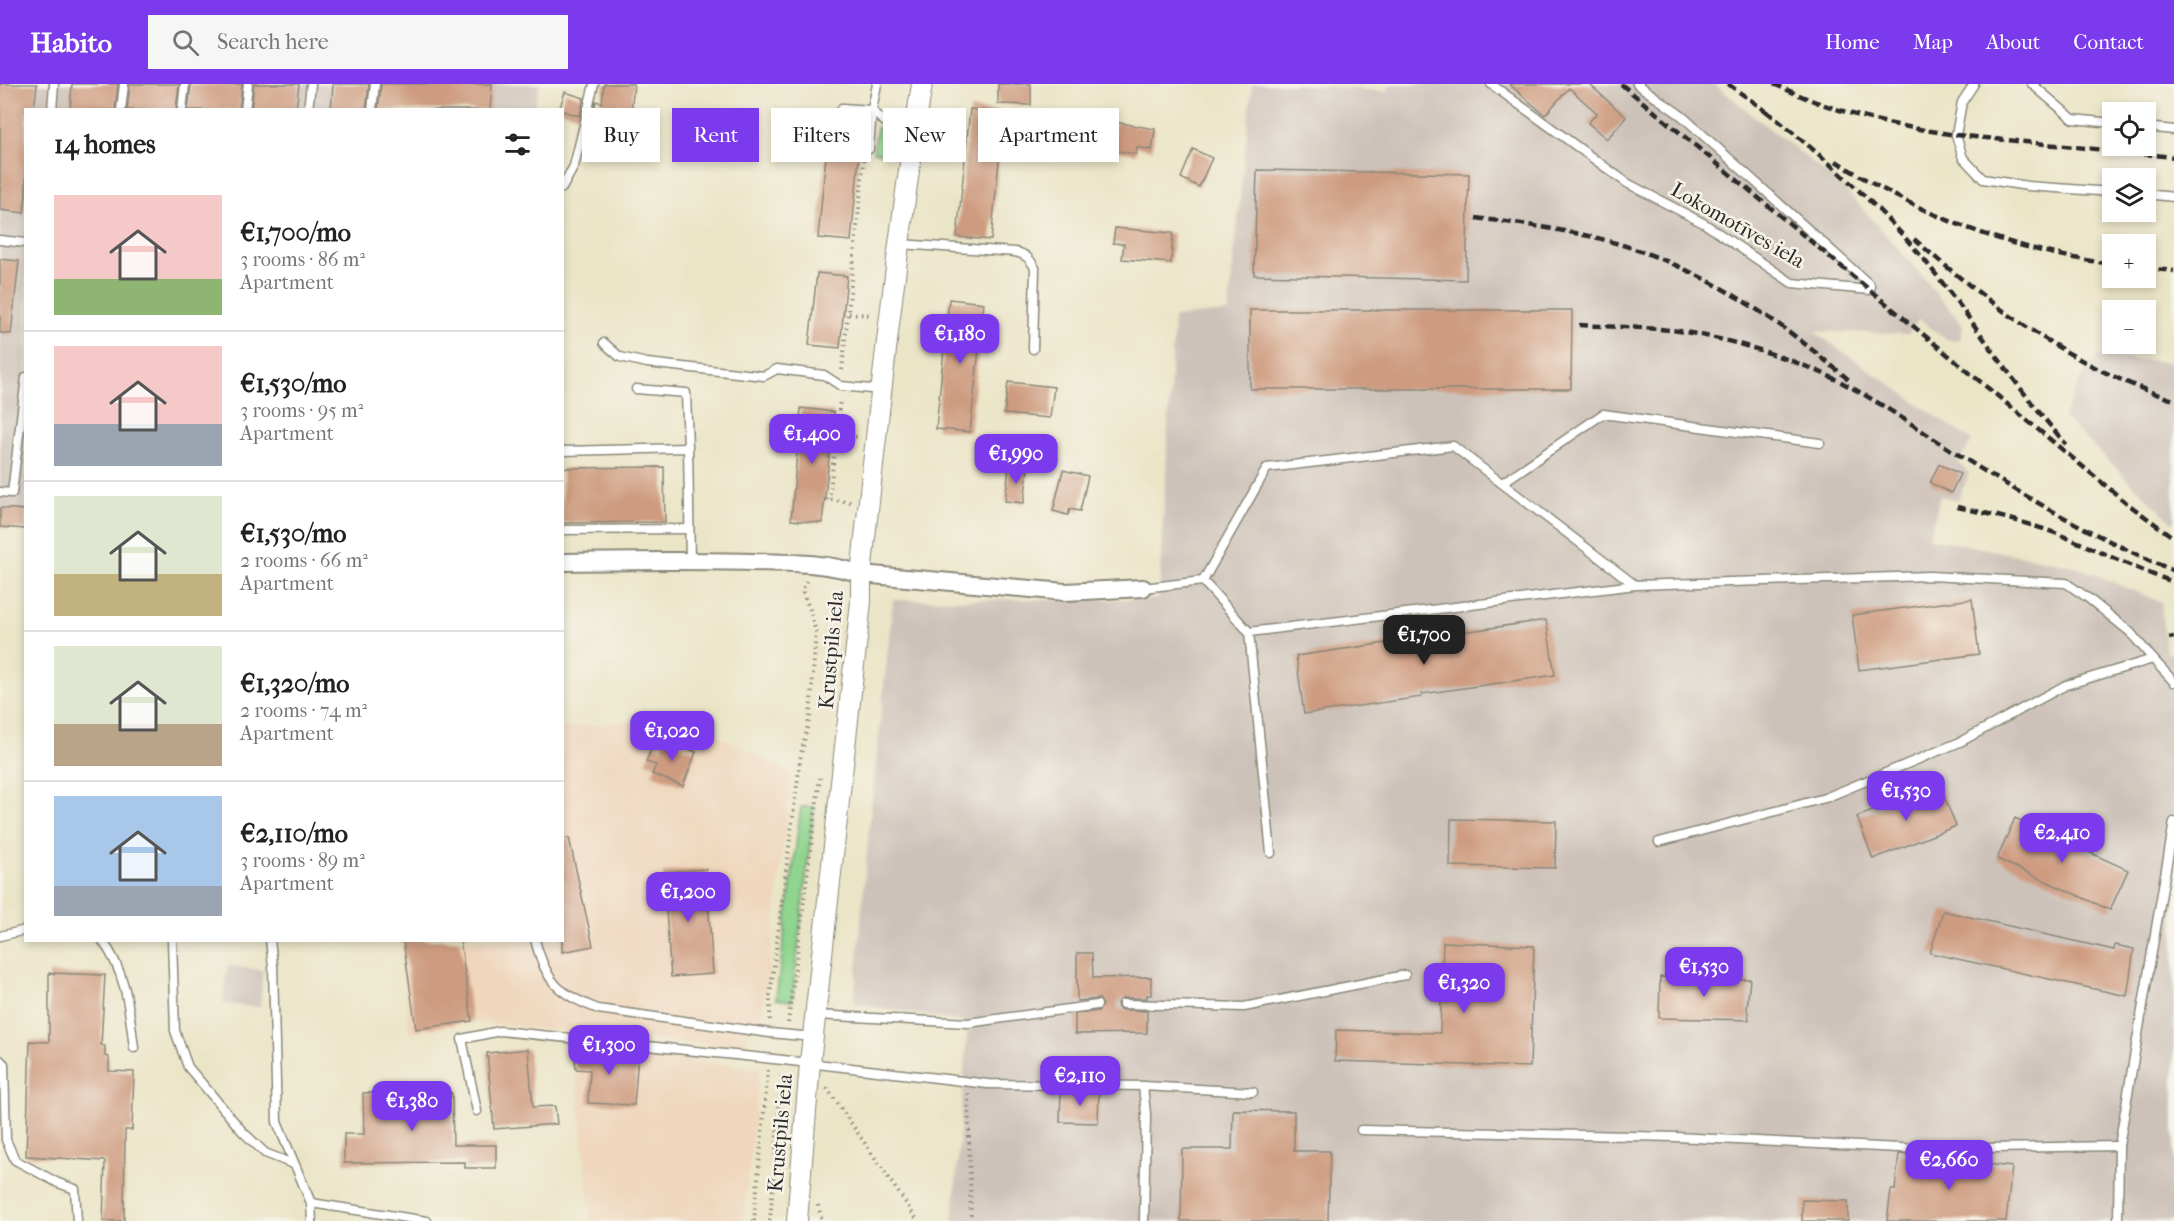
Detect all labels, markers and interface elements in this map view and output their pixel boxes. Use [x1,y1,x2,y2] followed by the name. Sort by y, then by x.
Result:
[148,15,568,69] search box
[30,26,112,59] text: Habito
[169,26,202,59] icon: search
[217,29,329,55] text: Search here
[1825,30,1880,54] text: Home
[1913,30,1953,54] text: Map
[1986,30,2040,54] text: About
[2073,30,2144,54] text: Contact
[2102,102,2156,354] map controls
[2102,102,2156,156] button: locate
[582,108,660,162] chip: Buy
[672,108,759,162] chip: Rent
[771,108,871,162] chip: Filters
[883,108,966,162] chip: New
[978,108,1119,162] chip: Apartment
[501,128,534,161] icon: filters
[54,129,156,160] text: 14 homes
[2102,168,2156,222] button: layers
[1667,177,1809,273] street label: Lokomotīves iela
[240,217,351,248] text: €1,700/mo
[102,219,174,291] icon: home
[2102,234,2156,288] button: +
[240,248,365,271] text: 3 rooms · 86 m²
[240,271,334,294] text: Apartment
[2102,300,2156,354] button: −
[911,314,1009,365] pin: €1,180
[934,322,986,345] text: €1,180
[240,368,346,399] text: €1,530/mo
[102,370,174,442] icon: home
[240,399,363,422] text: 3 rooms · 95 m²
[763,414,861,465] pin: €1,400
[240,422,334,445] text: Apartment
[783,422,841,445] text: €1,400
[967,434,1065,485] pin: €1,990
[989,442,1043,465] text: €1,990
[240,518,346,549] text: €1,530/mo
[102,520,174,592] icon: home
[240,549,368,572] text: 2 rooms · 66 m²
[240,572,334,595] text: Apartment
[814,589,848,710] street label: Krustpils iela
[1375,615,1473,666] pin: €1,700
[1397,623,1451,646] text: €1,700
[240,668,349,699] text: €1,320/mo
[102,670,174,742] icon: home
[240,699,367,722] text: 2 rooms · 74 m²
[623,711,721,762] pin: €1,020
[644,719,700,742] text: €1,020
[240,722,334,745] text: Apartment
[1857,771,1955,822] pin: €1,530
[1881,779,1931,802] text: €1,530
[2013,813,2111,864] pin: €2,410
[240,818,348,849] text: €2,110/mo
[102,820,174,892] icon: home
[2034,821,2090,844] text: €2,410
[240,849,365,872] text: 3 rooms · 89 m²
[240,872,334,895] text: Apartment
[639,872,737,923] pin: €1,200
[660,880,716,903] text: €1,200
[1655,947,1753,998] pin: €1,530
[1679,955,1729,978] text: €1,530
[1415,963,1513,1014] pin: €1,320
[1438,971,1490,994] text: €1,320
[560,1025,658,1076] pin: €1,300
[582,1033,636,1056] text: €1,300
[1031,1056,1129,1107] pin: €2,110
[1054,1064,1106,1087] text: €2,110
[763,1072,797,1193] street label: Krustpils iela
[363,1081,461,1132] pin: €1,380
[386,1089,438,1112] text: €1,380
[1900,1140,1998,1191] pin: €2,660
[1920,1148,1978,1171] text: €2,660

